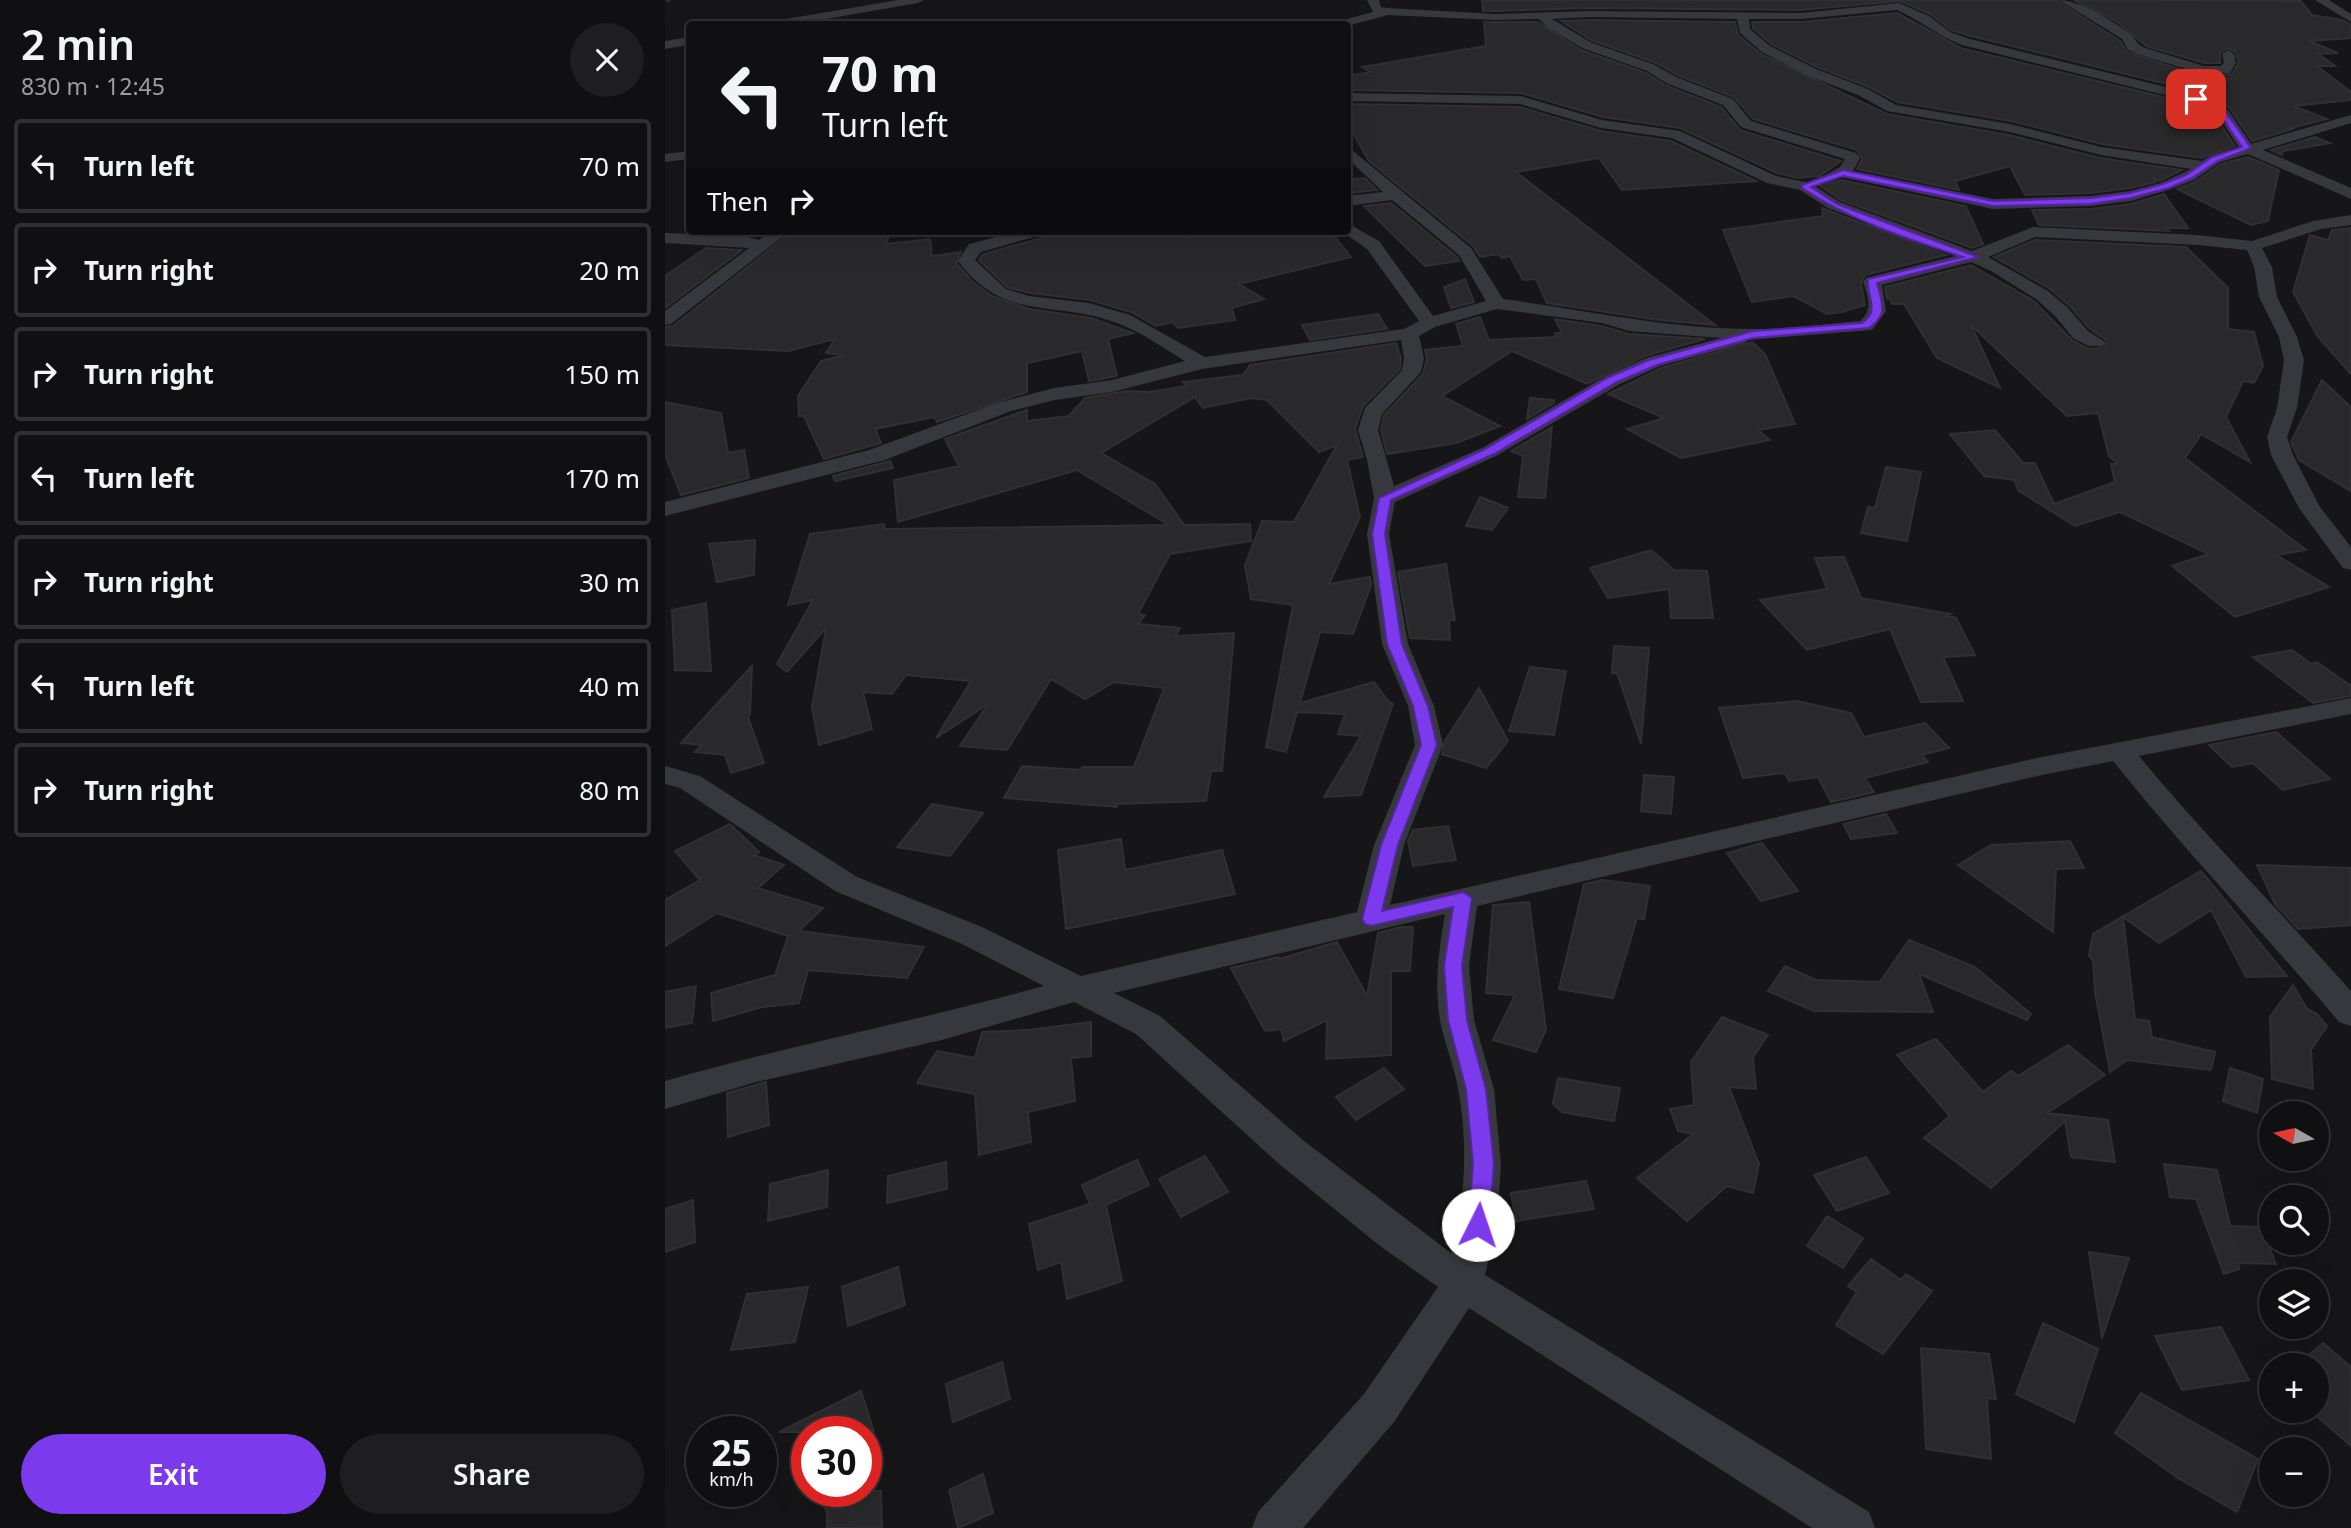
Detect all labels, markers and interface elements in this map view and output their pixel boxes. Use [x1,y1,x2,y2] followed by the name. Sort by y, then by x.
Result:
[21,15,135,72] text: 2 min
[570,23,644,97] button: close
[822,40,939,106] text: 70 m
[707,49,798,140] icon: left
[2166,69,2226,129] pin
[21,70,165,102] text: 830 m · 12:45
[2177,80,2215,118] icon: arrive
[822,103,948,146] text: Turn left
[25,147,63,185] icon: left
[84,148,195,184] text: Turn left
[579,148,640,184] text: 70 m
[782,182,820,220] icon: right
[707,183,768,219] text: Then
[25,251,63,289] icon: right
[84,252,214,288] text: Turn right
[579,252,640,288] text: 20 m
[25,355,63,393] icon: right
[84,356,214,392] text: Turn right
[564,356,640,392] text: 150 m
[25,459,63,497] icon: left
[84,460,195,496] text: Turn left
[564,460,640,496] text: 170 m
[25,563,63,601] icon: right
[84,564,214,600] text: Turn right
[579,564,640,600] text: 30 m
[25,667,63,705] icon: left
[84,668,195,704] text: Turn left
[579,668,640,704] text: 40 m
[25,771,63,809] icon: right
[84,772,214,808] text: Turn right
[579,772,640,808] text: 80 m
[2259,1101,2329,1171] north arrow
[2259,1101,2329,1507] map controls
[2259,1185,2329,1255] button: search
[1441,1188,1515,1262] position arrow
[2259,1269,2329,1339] button: layers
[2259,1353,2329,1423] button: +
[791,1416,882,1507] speed limit sign: 30
[711,1429,752,1476] text: 25
[21,1434,326,1514] button: Exit
[340,1434,644,1514] button: Share
[2259,1437,2329,1507] button: −
[709,1467,754,1491] text: km/h

